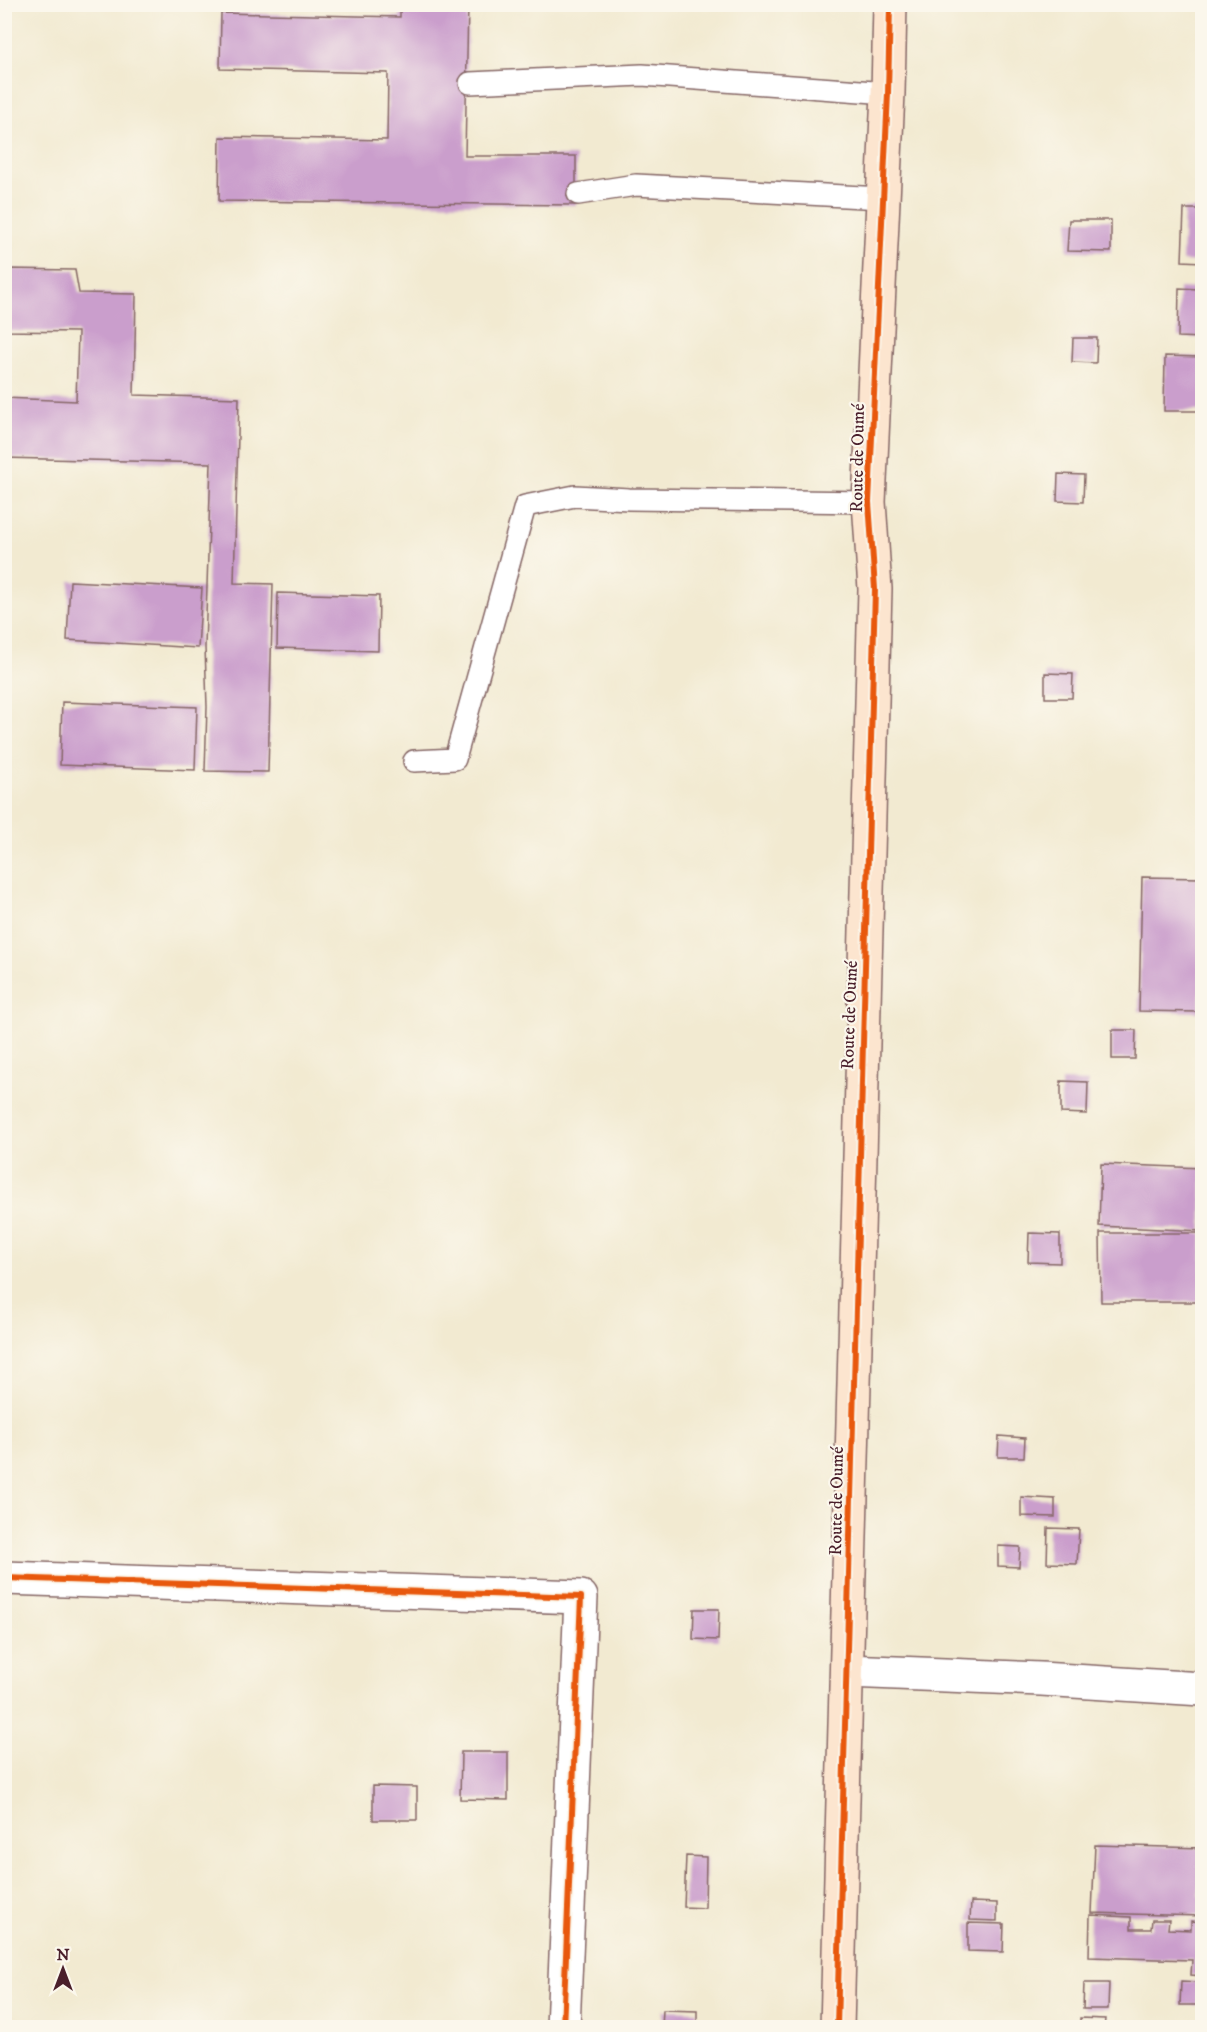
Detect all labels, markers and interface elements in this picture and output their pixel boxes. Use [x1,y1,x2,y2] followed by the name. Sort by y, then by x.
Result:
[846,403,870,513] street label: Route de Oumé
[837,960,863,1070] street label: Route de Oumé
[825,1446,849,1556] street label: Route de Oumé
[33,1939,93,1999] north arrow
[56,1945,70,1965] text: N

